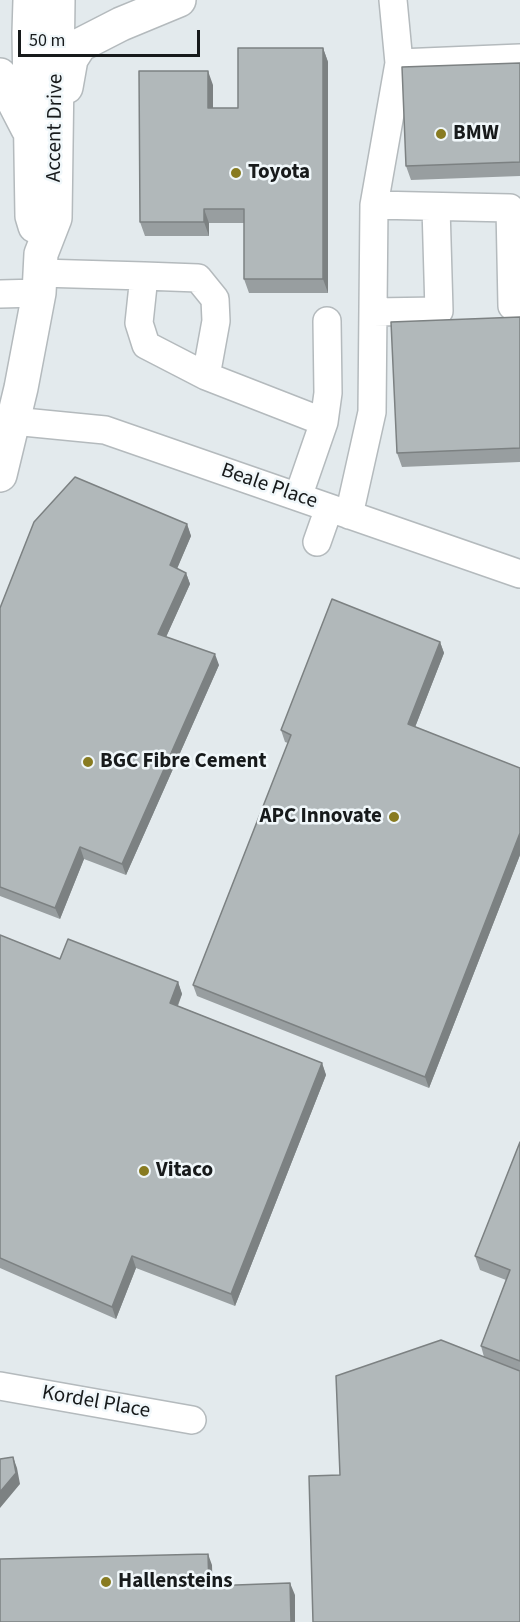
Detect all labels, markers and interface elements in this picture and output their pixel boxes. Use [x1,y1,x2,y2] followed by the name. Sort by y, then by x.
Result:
[21,18,202,56] scale bar
[29,28,65,53] text: 50 m
[42,74,70,182] street label: Accent Drive
[453,121,499,147] place label: BMW
[434,127,448,141] marker: BMW
[248,160,310,186] place label: Toyota
[229,166,243,180] marker: Toyota
[217,459,321,515] street label: Beale Place
[100,749,267,775] place label: BGC Fibre Cement
[81,755,95,769] marker: BGC Fibre Cement
[259,804,382,830] place label: APC Innovate
[387,810,401,824] marker: APC Innovate
[156,1158,213,1184] place label: Vitaco
[137,1164,151,1178] marker: Vitaco
[40,1381,152,1425] street label: Kordel Place
[118,1569,233,1595] place label: Hallensteins
[99,1575,113,1589] marker: Hallensteins

